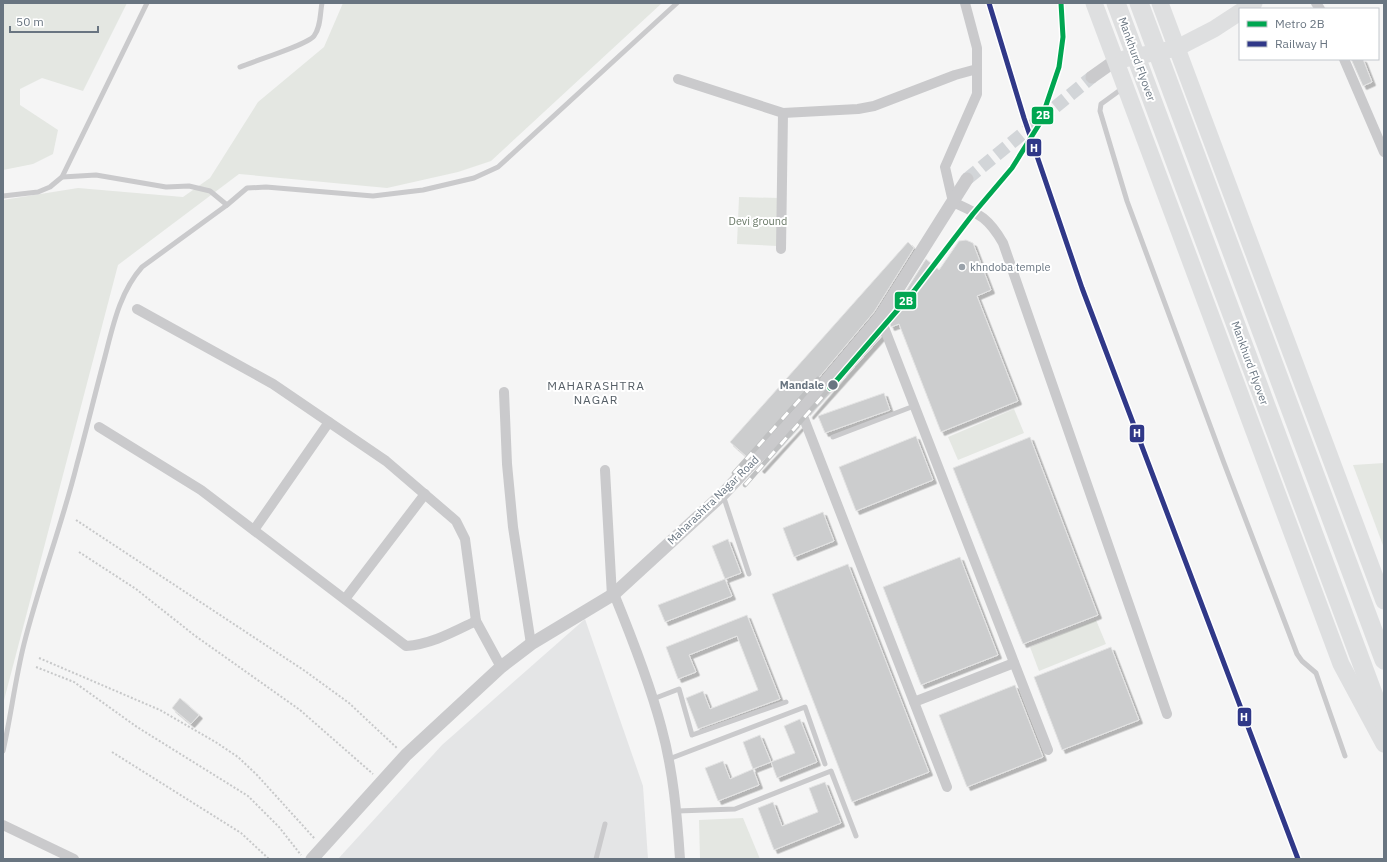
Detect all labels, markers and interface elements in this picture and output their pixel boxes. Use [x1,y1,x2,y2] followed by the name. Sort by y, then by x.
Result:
[10,8,98,34] scale bar
[1239,8,1379,60] legend
[16,14,44,29] text: 50 m
[1115,15,1159,103] street label: Mankhurd Flyover
[1275,16,1325,31] text: Metro 2B
[1275,36,1328,51] text: Railway H
[1031,106,1054,125] line badge: 2B
[1036,108,1050,122] text: 2B
[1026,138,1042,157] line badge: H
[1030,141,1038,155] text: H
[729,214,787,228] park label: Devi ground
[970,260,1051,274] place label: khndoba temple
[957,262,967,272] marker: khndoba temple
[894,291,917,310] line badge: 2B
[899,294,913,308] text: 2B
[1228,319,1272,407] street label: Mankhurd Flyover
[547,378,645,407] district label: MAHARASHTRA NAGAR
[780,378,824,392] place label: Mandale
[826,378,840,392] marker: Mandale
[1129,424,1145,443] line badge: H
[1133,426,1141,440] text: H
[664,453,762,547] street label: Maharashtra Nagar Road
[1237,707,1252,727] line badge: H
[1240,710,1248,724] text: H

